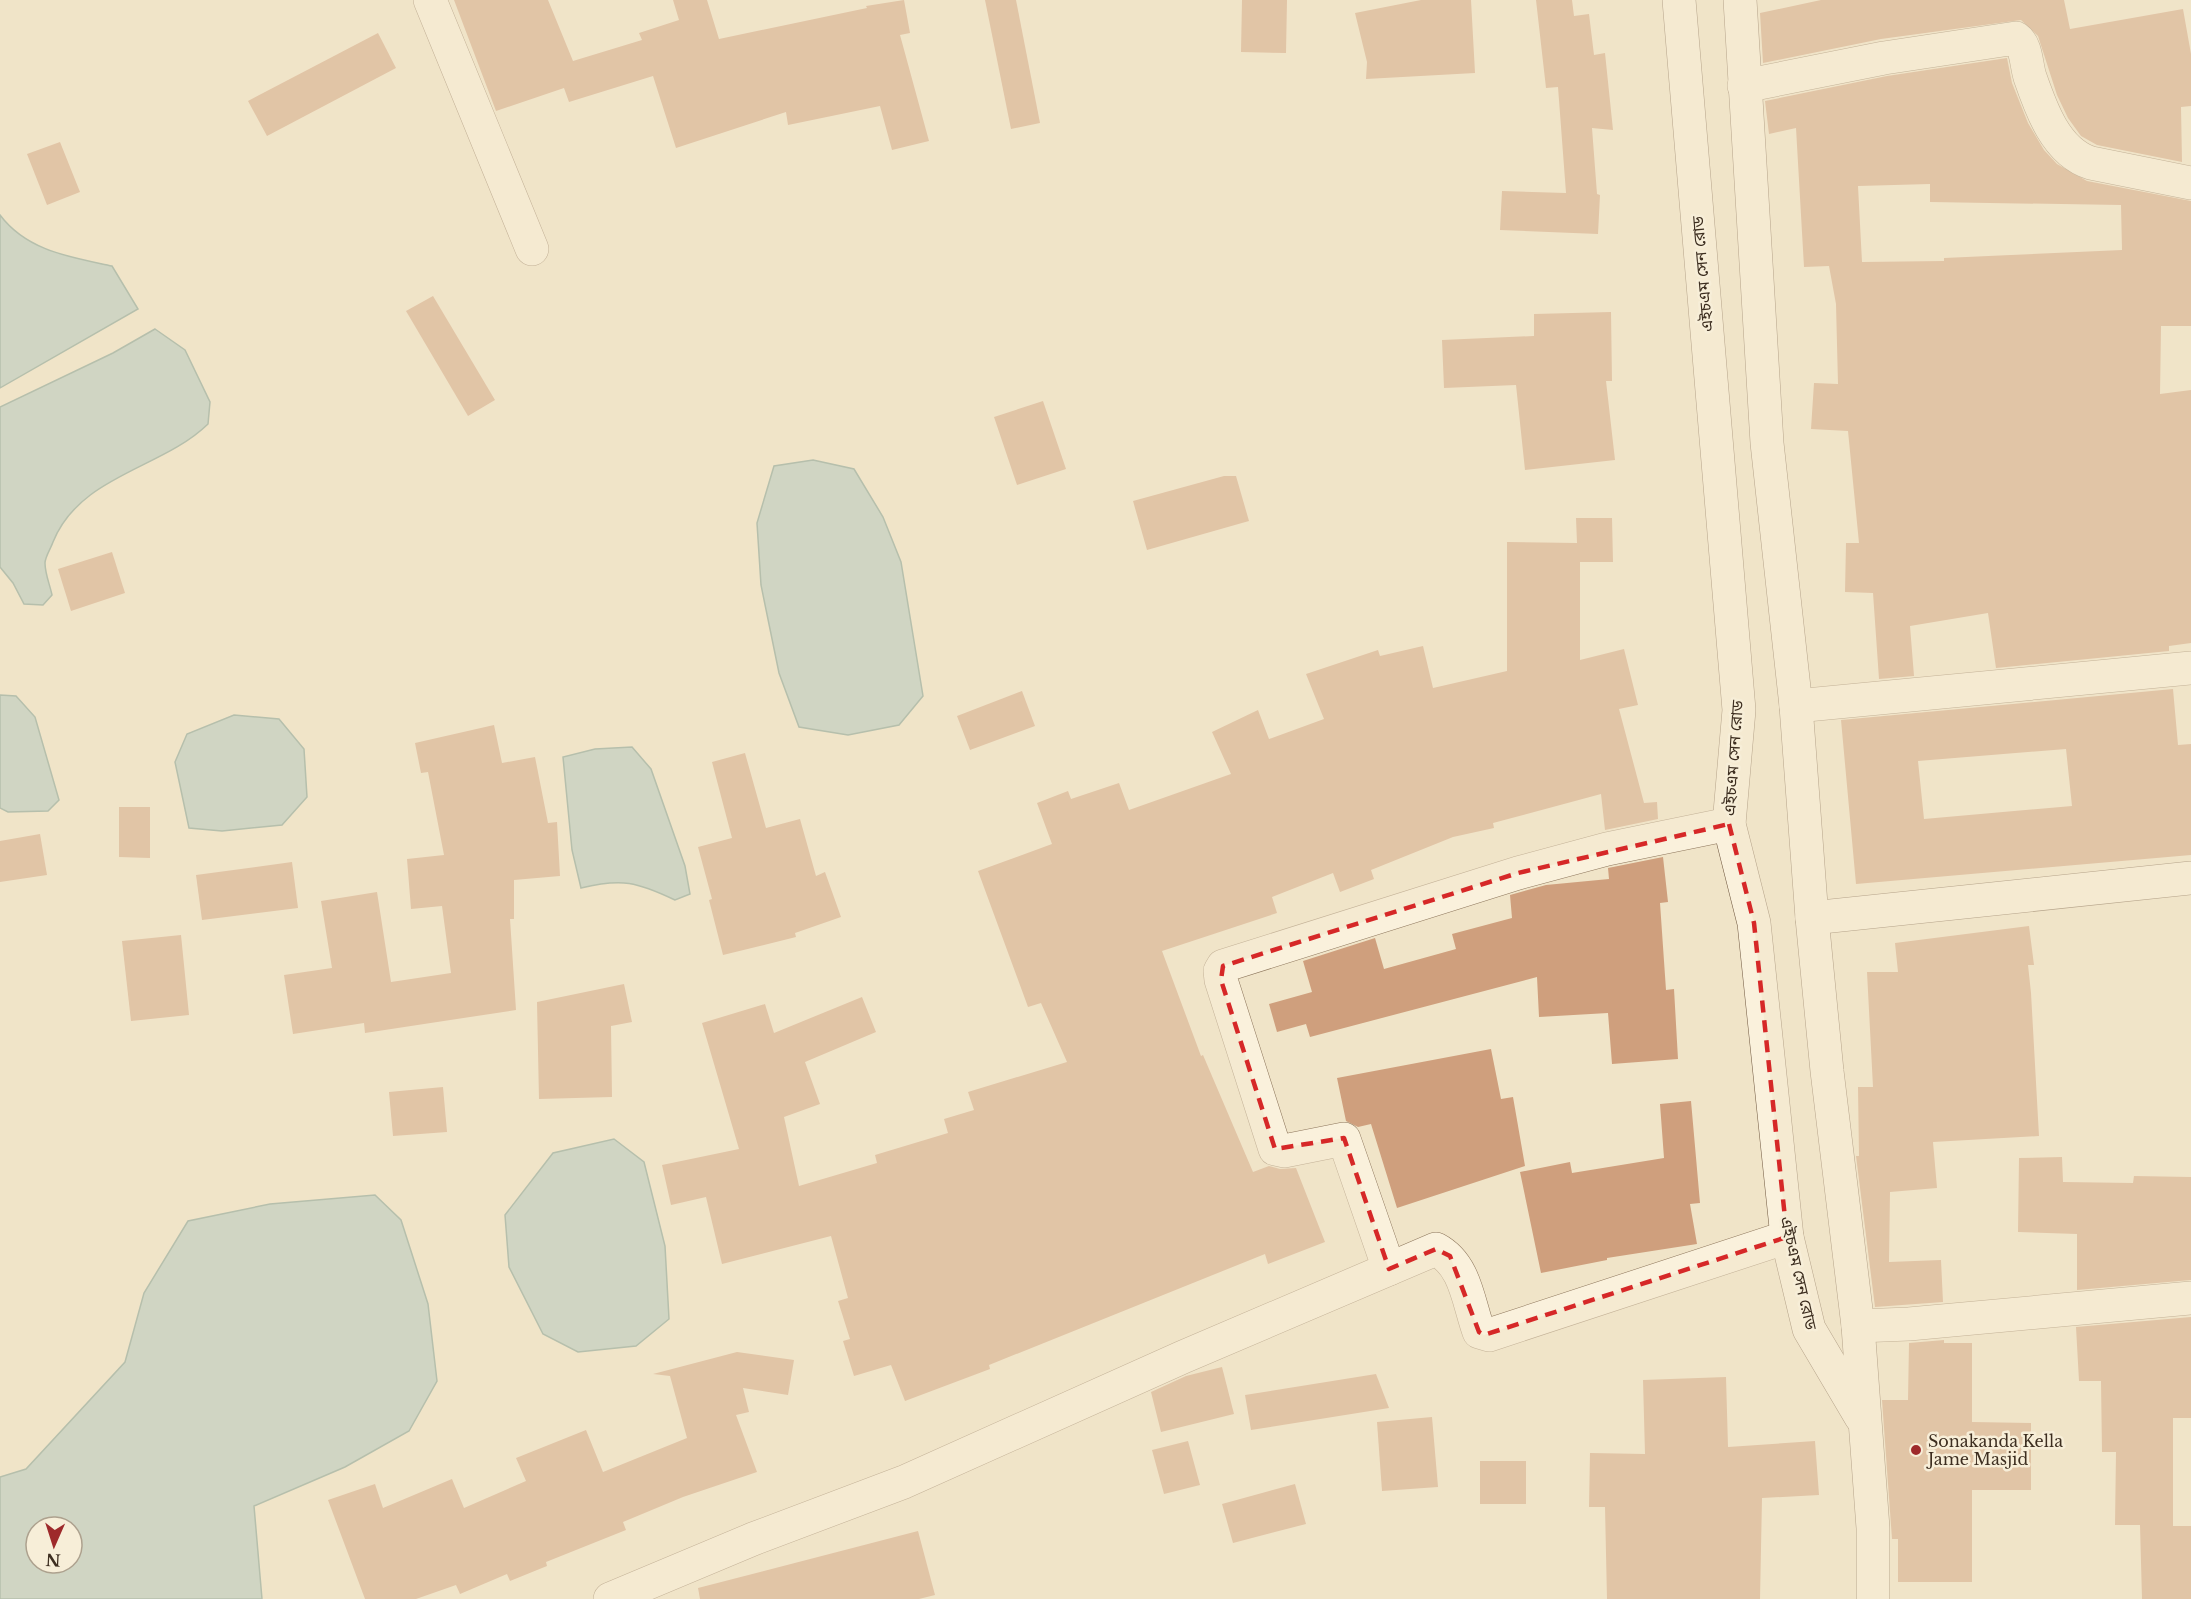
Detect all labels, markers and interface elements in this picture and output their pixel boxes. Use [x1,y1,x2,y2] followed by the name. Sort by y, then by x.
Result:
[1687,215,1717,333] street label: এইচএম সেন রোড
[1719,699,1747,816] street label: এইচএম সেন রোড
[1776,1214,1822,1332] street label: এইচএম সেন রোড
[1926,1431,2063,1469] place label: Sonakanda Kella Jame Masjid
[1909,1443,1923,1457] marker: Sonakanda Kella Jame Masjid
[24,1515,84,1575] north arrow
[45,1550,61,1570] text: N

